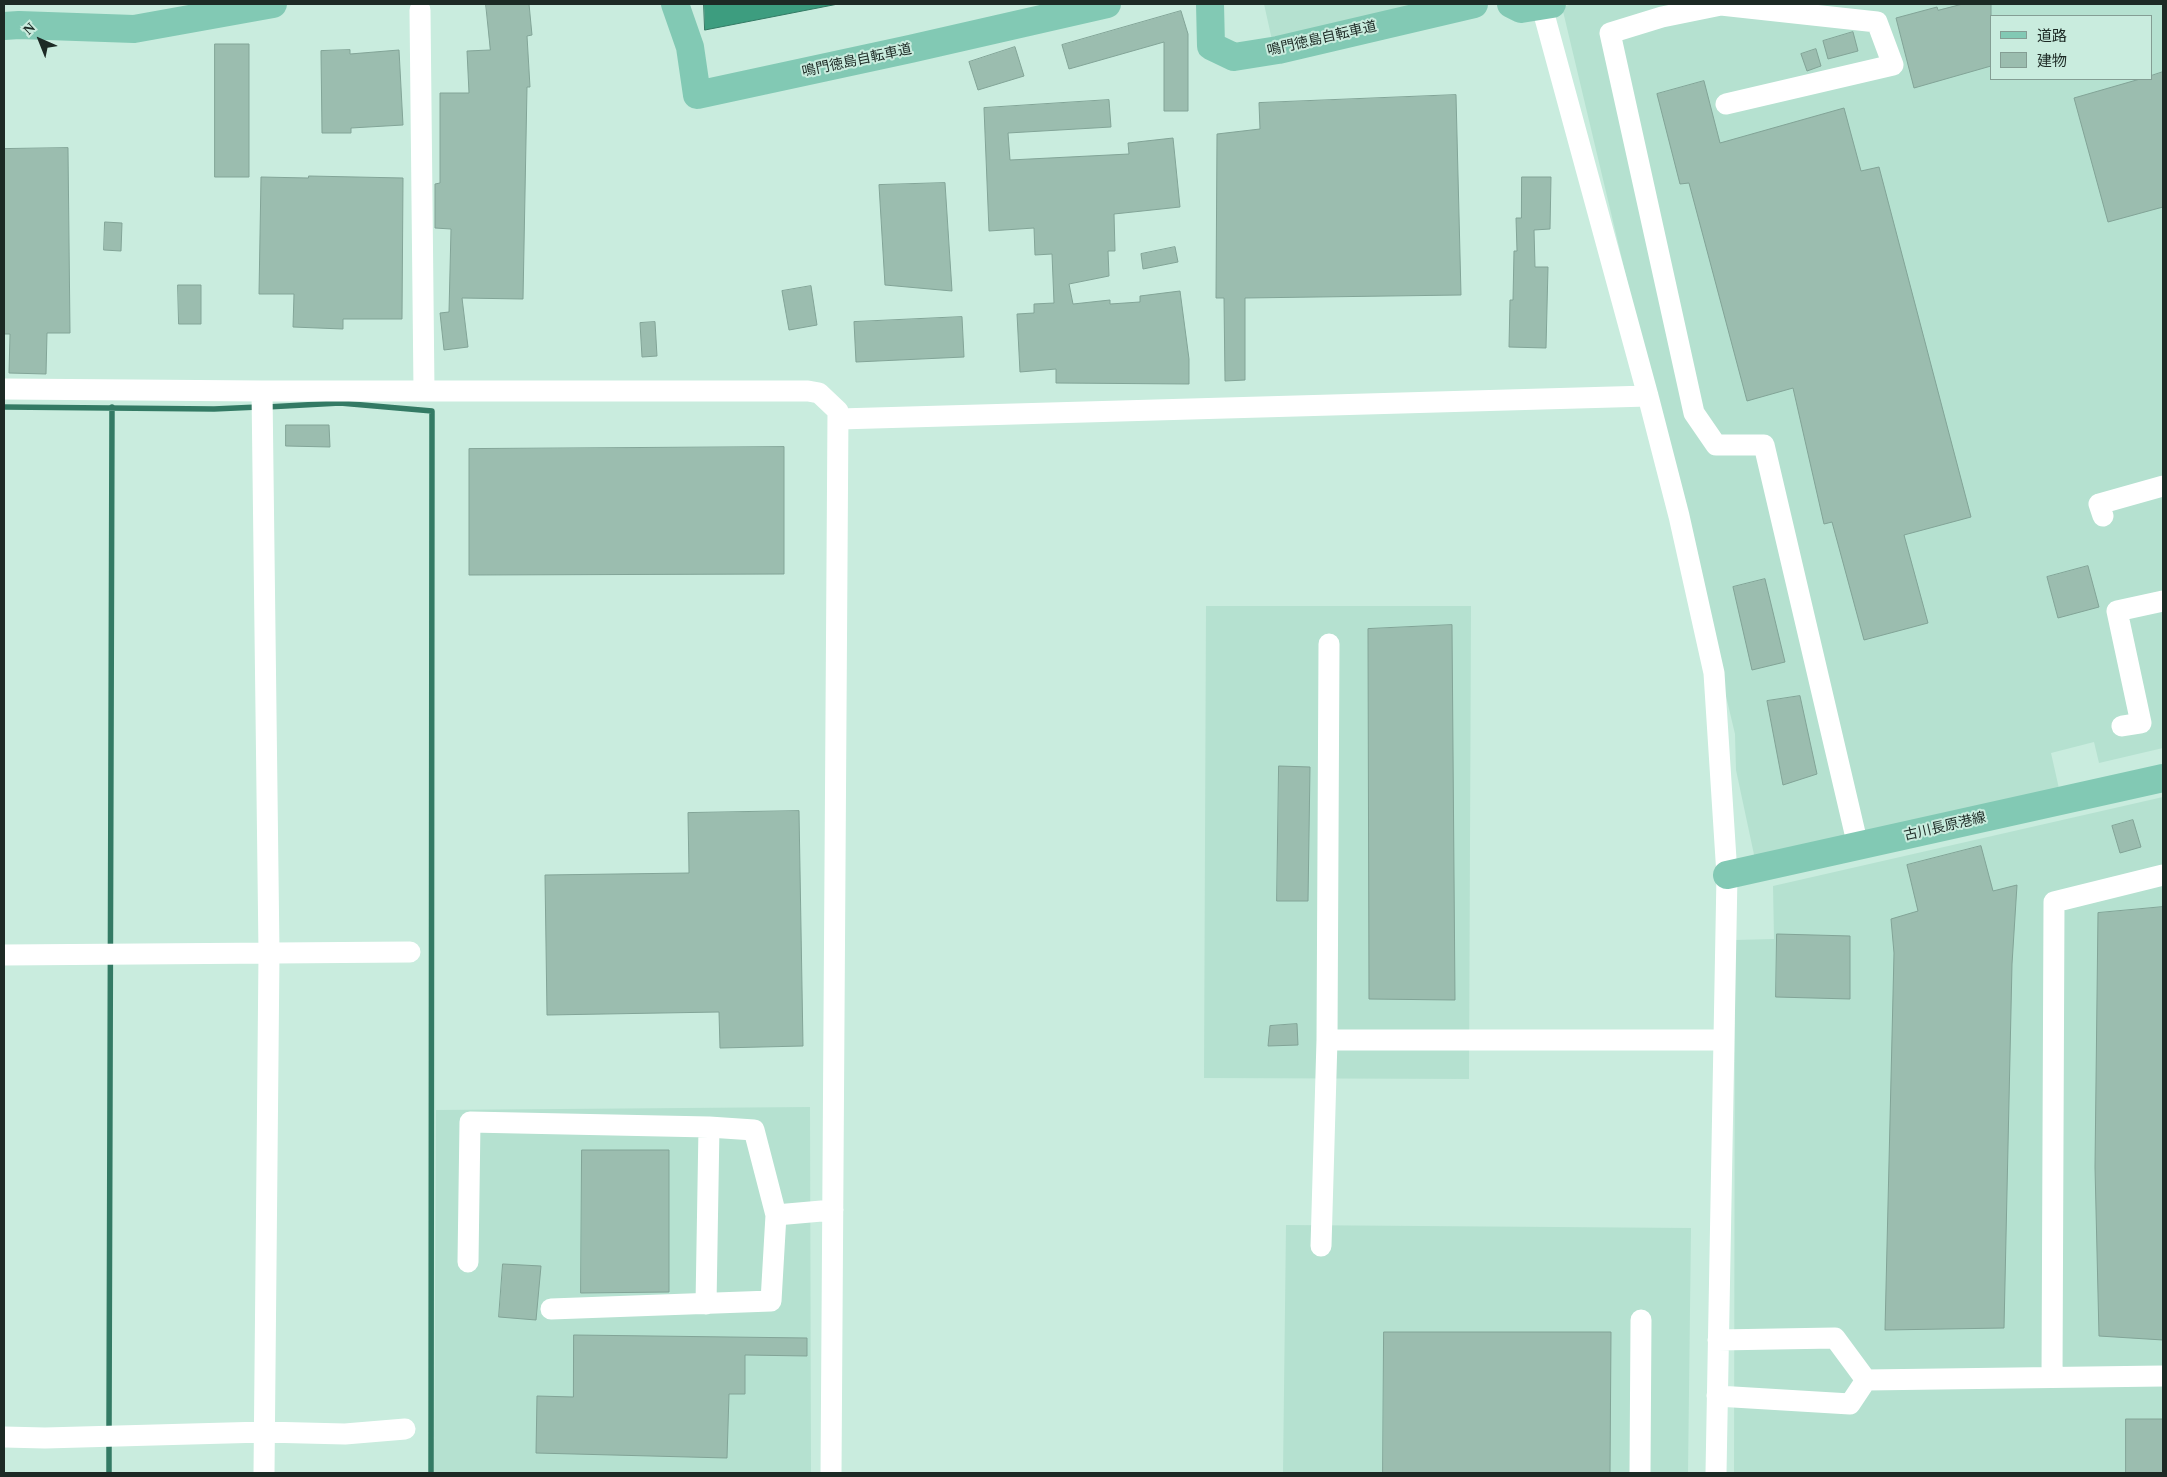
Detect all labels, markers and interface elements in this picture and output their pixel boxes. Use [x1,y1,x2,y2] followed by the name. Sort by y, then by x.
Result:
[15,15,65,65] north arrow
[1990,15,2152,80] legend
[1266,18,1378,60] street label: 鳴門徳島自転車道
[20,20,38,38] text: N
[2037,28,2067,44] text: 道路
[800,41,914,81] street label: 鳴門徳島自転車道
[2037,53,2067,69] text: 建物
[1902,809,1988,845] street label: 古川長原港線

